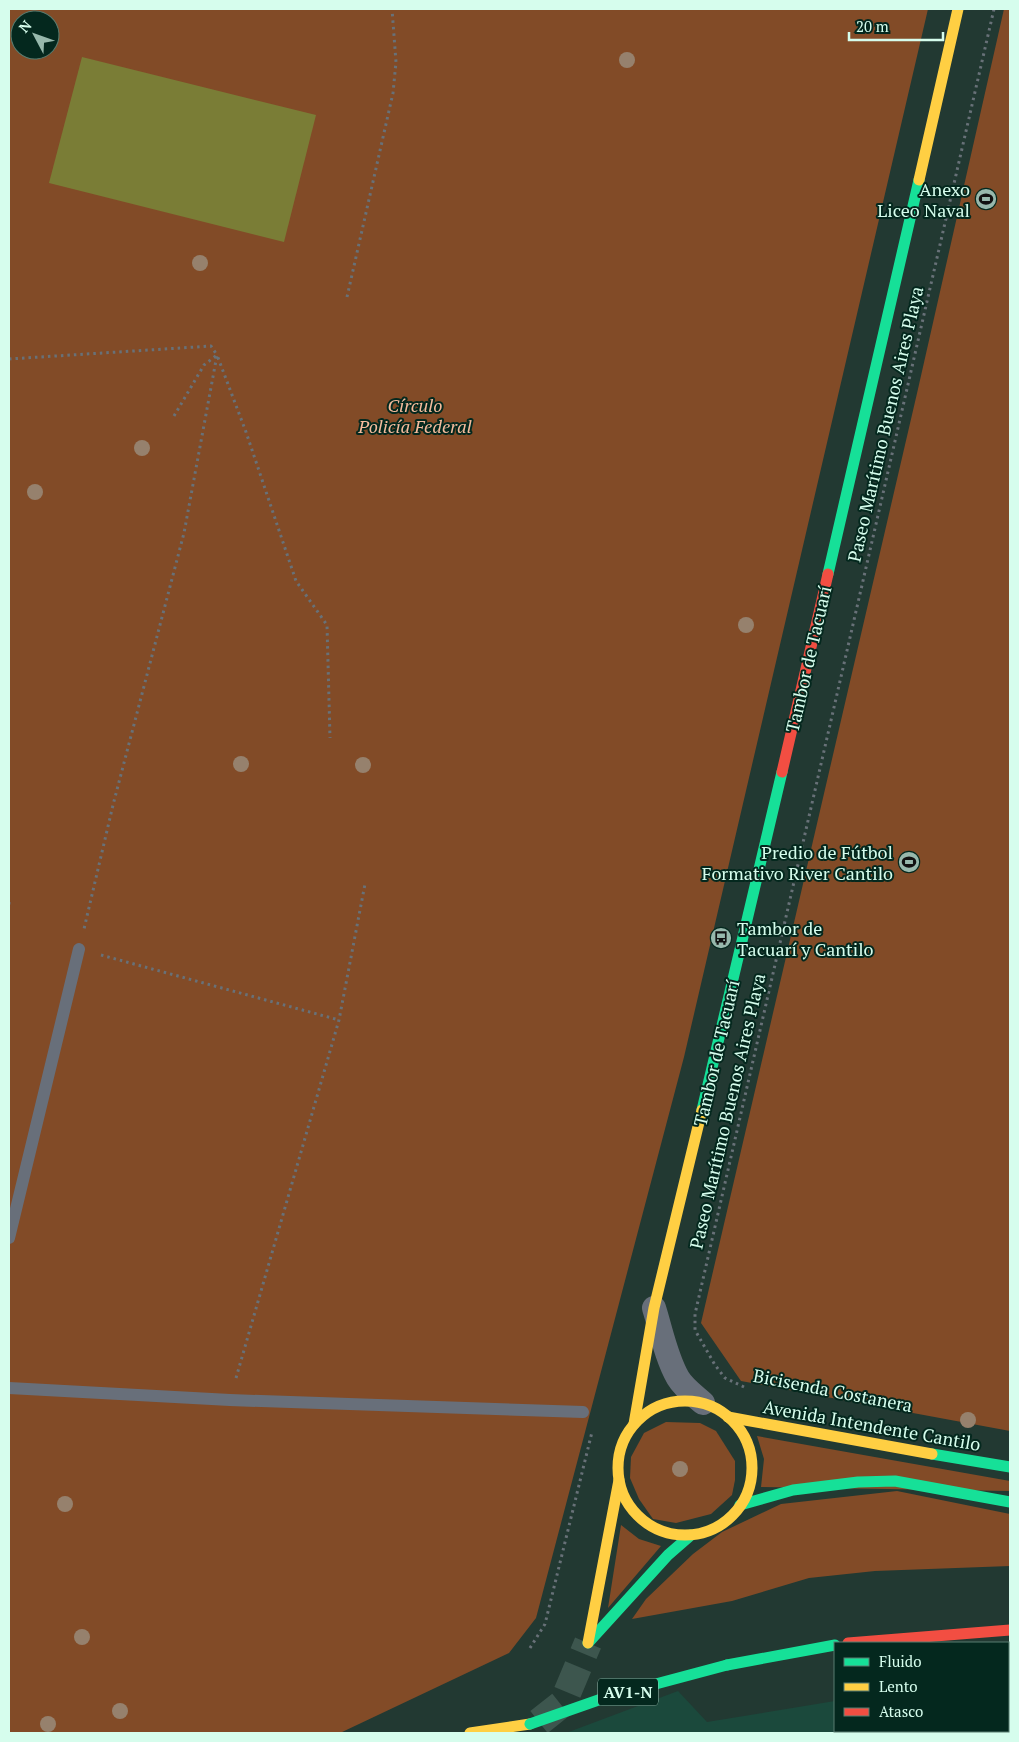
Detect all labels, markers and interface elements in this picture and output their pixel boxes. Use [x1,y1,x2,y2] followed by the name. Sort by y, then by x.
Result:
[10,10,60,60] north arrow
[849,10,943,42] scale bar
[14,16,36,36] text: N
[856,16,889,36] text: 20 m
[877,177,970,222] place label: Anexo Liceo Naval
[974,187,998,211] sports icon: Anexo Liceo Naval
[842,284,928,564] street label: Paseo Marítimo Buenos Aires Playa
[357,393,472,438] park label: Círculo Policía Federal
[779,583,837,735] street label: Tambor de Tacuarí
[702,840,893,885] place label: Predio de Fútbol Formativo River Cantilo
[897,850,921,874] sports icon: Predio de Fútbol Formativo River Cantilo
[737,916,874,961] place label: Tambor de Tacuarí y Cantilo
[709,926,733,950] bus stop icon: Tambor de Tacuarí y Cantilo
[684,971,770,1251] street label: Paseo Marítimo Buenos Aires Playa
[687,977,745,1129] street label: Tambor de Tacuarí
[751,1363,915,1417] street label: Bicisenda Costanera
[761,1394,983,1456] street label: Avenida Intendente Cantilo
[834,1642,1009,1732] legend
[879,1651,921,1671] text: Fluido
[879,1676,918,1696] text: Lento
[598,1678,658,1705] road number: AV1-N
[879,1701,923,1721] text: Atasco

